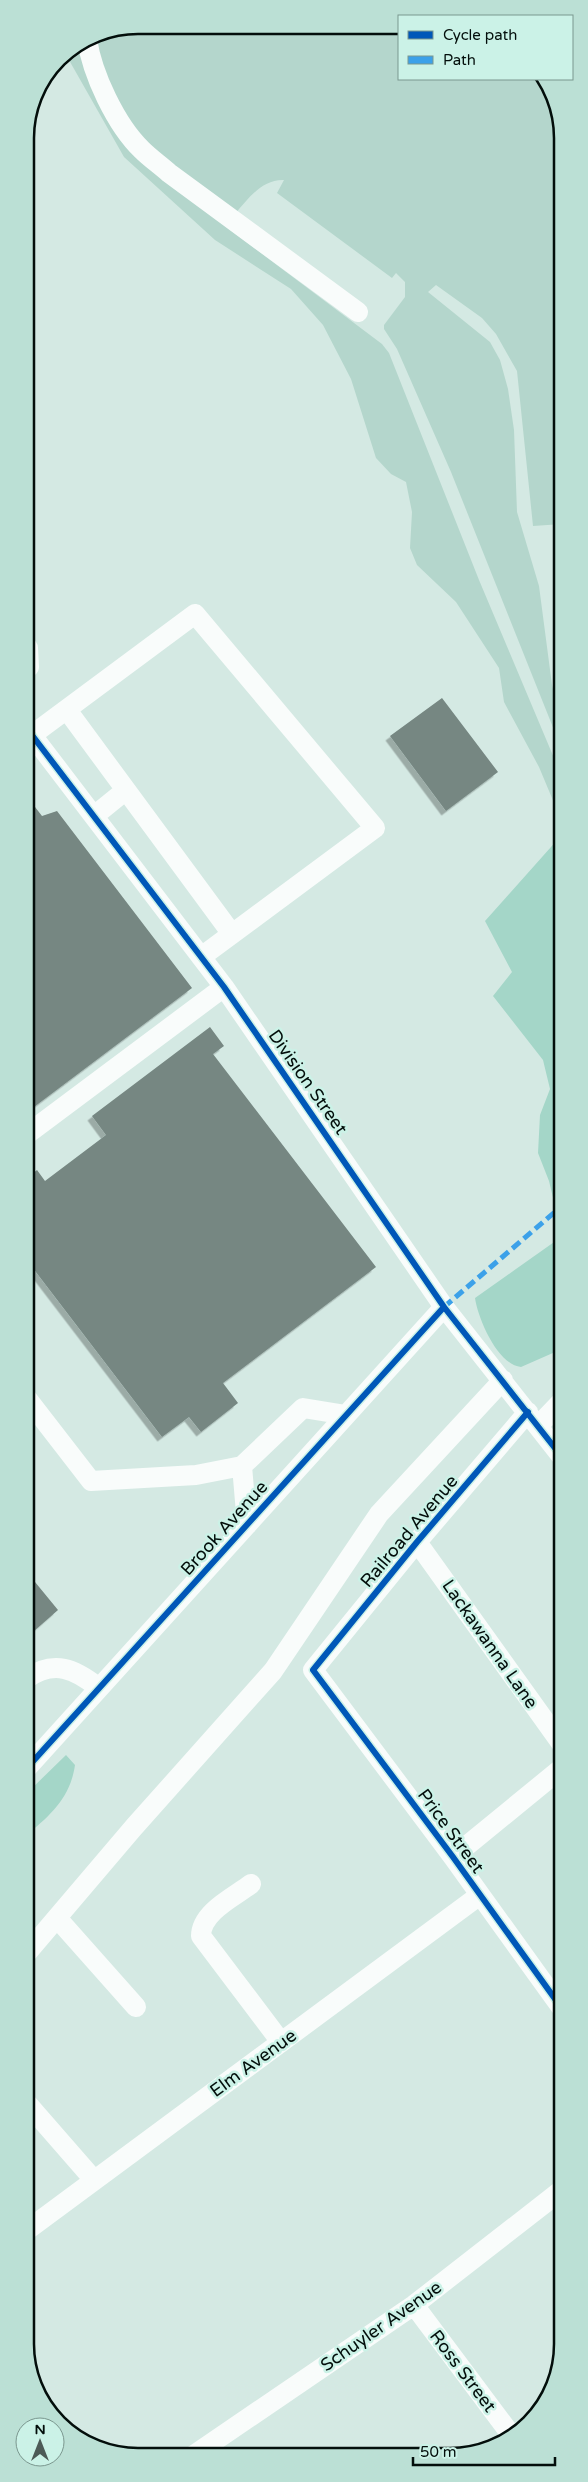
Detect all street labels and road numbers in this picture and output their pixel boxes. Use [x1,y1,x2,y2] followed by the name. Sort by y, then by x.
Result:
[264,1025,352,1139] street label: Division Street
[356,1470,462,1592] street label: Railroad Avenue
[176,1476,272,1580] street label: Brook Avenue
[437,1575,543,1713] street label: Lackawanna Lane
[413,1784,489,1878] street label: Price Street
[205,2024,301,2102] street label: Elm Avenue
[316,2276,446,2376] street label: Schuyler Avenue
[425,2326,501,2417] street label: Ross Street

